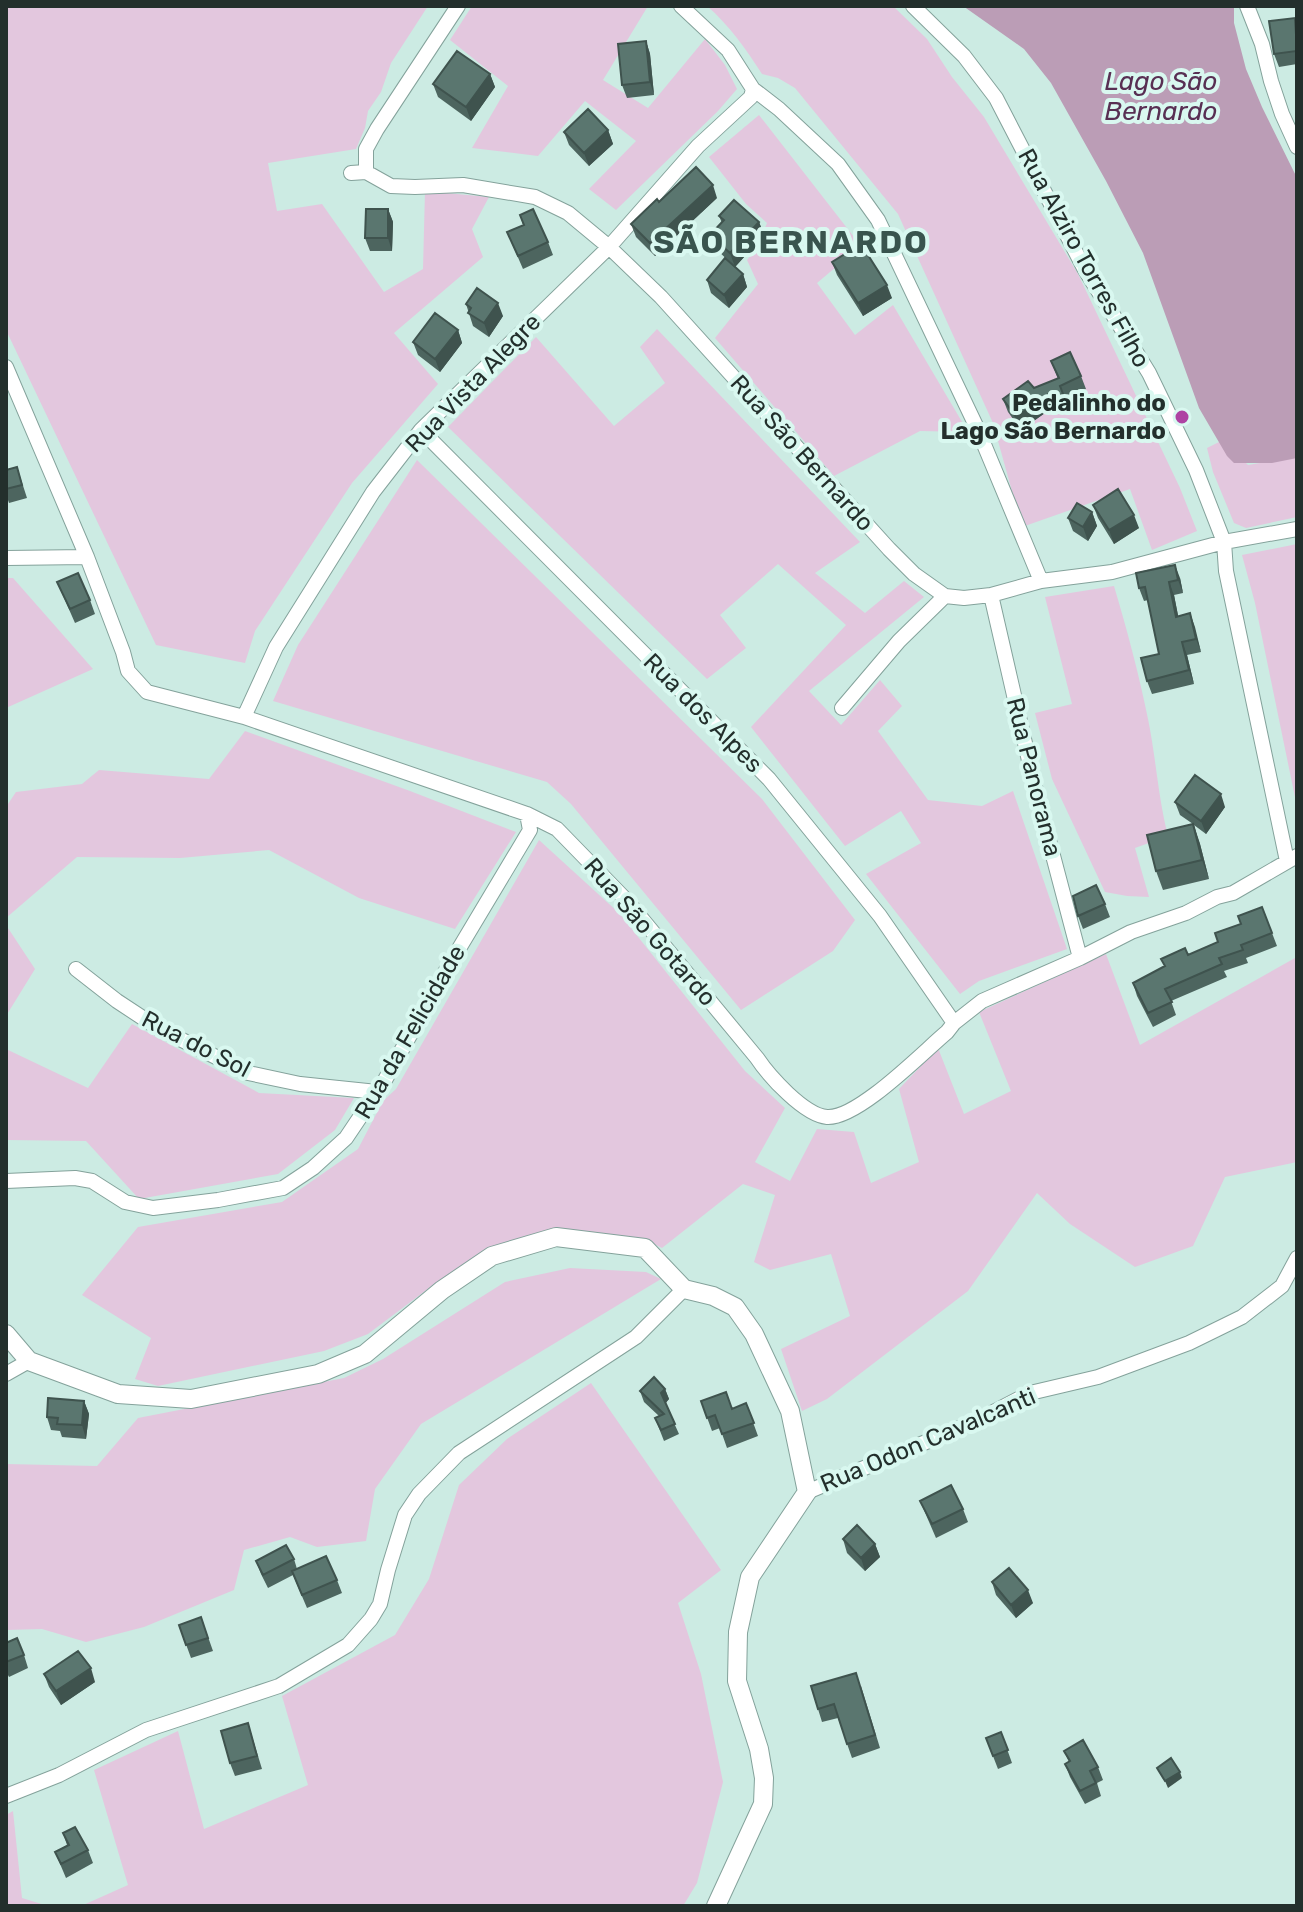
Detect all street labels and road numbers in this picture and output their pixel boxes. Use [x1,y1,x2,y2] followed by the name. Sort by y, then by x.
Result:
[1012,144,1156,372] street label: Rua Alziro Torres Filho
[400,308,546,458] street label: Rua Vista Alegre
[725,369,879,537] street label: Rua São Bernardo
[638,648,768,778] street label: Rua dos Alpes
[1001,695,1067,859] street label: Rua Panorama
[578,852,722,1012] street label: Rua São Gotardo
[349,940,471,1124] street label: Rua da Felicidade
[137,1005,255,1083] street label: Rua do Sol
[816,1382,1040,1498] street label: Rua Odon Cavalcanti

